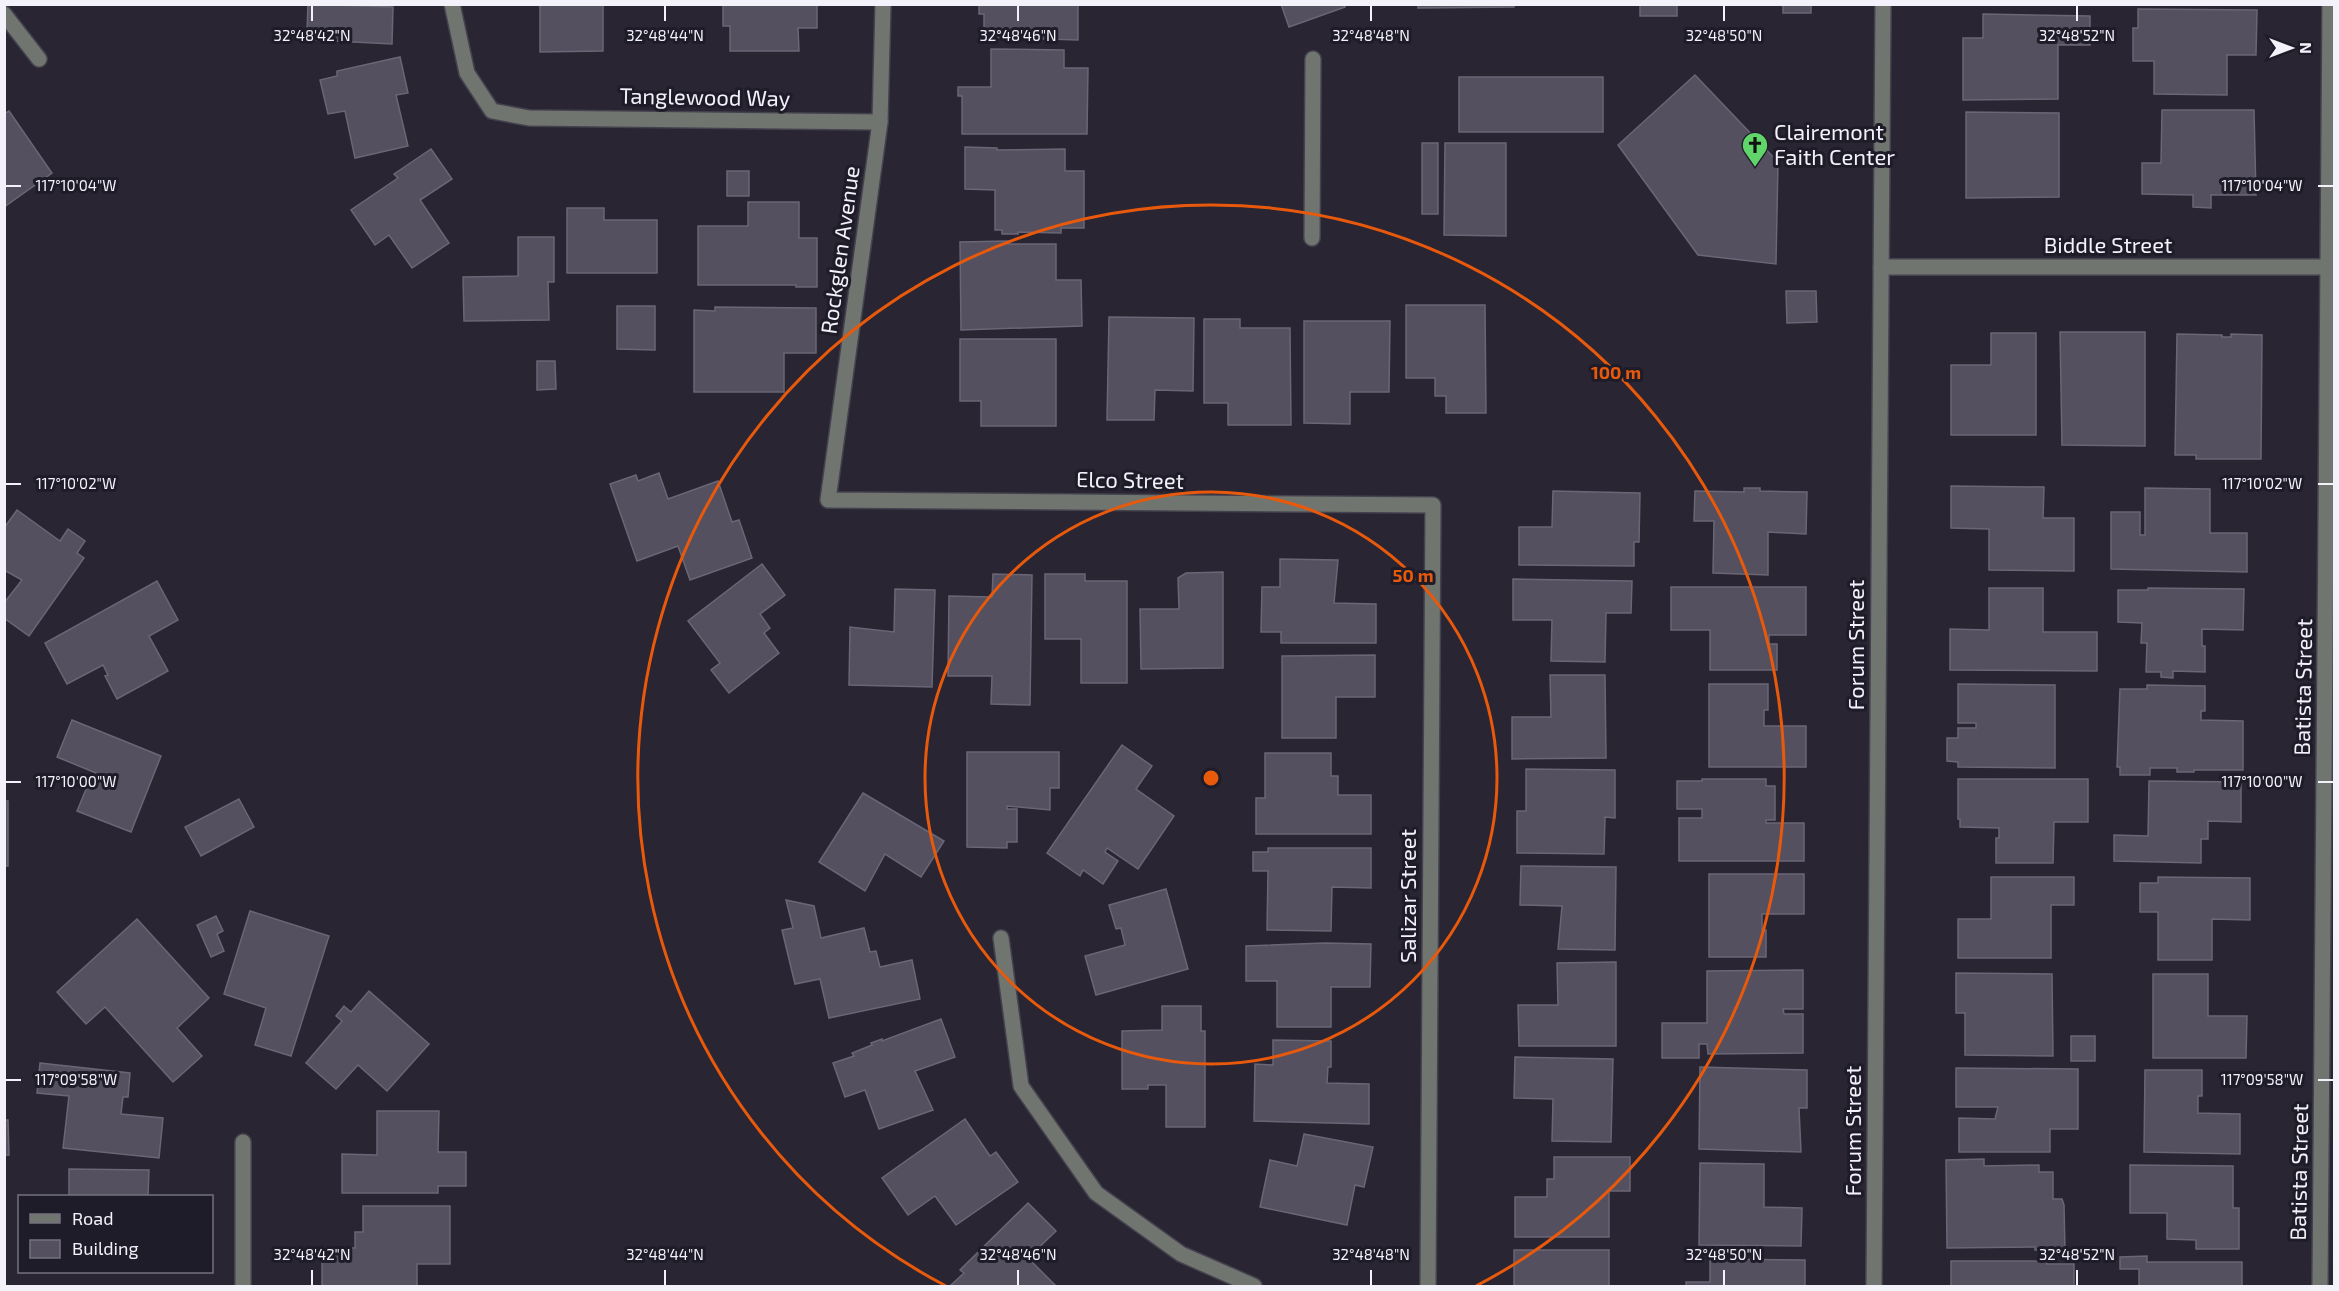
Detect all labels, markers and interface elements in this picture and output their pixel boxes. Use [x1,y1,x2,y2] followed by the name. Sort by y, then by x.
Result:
[2261,18,2321,78] north arrow
[274,26,350,44] text: 32°48'42"N
[626,26,704,44] text: 32°48'44"N
[979,26,1057,44] text: 32°48'46"N
[1332,26,1410,44] text: 32°48'48"N
[1686,26,1762,44] text: 32°48'50"N
[2039,26,2115,44] text: 32°48'52"N
[2297,42,2316,54] text: N
[619,82,791,110] street label: Tanglewood Way
[1774,118,1895,169] place label: Clairemont Faith Center
[1740,130,1770,168] church icon: Clairemont Faith Center
[814,164,864,336] street label: Rockglen Avenue
[36,176,116,194] text: 117°10'04"W
[2222,176,2302,194] text: 117°10'04"W
[2044,231,2172,257] street label: Biddle Street
[1591,361,1641,383] text: 100 m
[1076,465,1184,493] street label: Elco Street
[36,474,116,492] text: 117°10'02"W
[2222,474,2302,492] text: 117°10'02"W
[1392,564,1434,586] text: 50 m
[1842,580,1868,710] street label: Forum Street
[2288,618,2316,756] street label: Batista Street
[1201,768,1221,788] centre of rings
[36,772,116,790] text: 117°10'00"W
[2222,772,2302,790] text: 117°10'00"W
[1394,829,1420,963] street label: Salizar Street
[1839,1066,1865,1196] street label: Forum Street
[35,1070,117,1088] text: 117°09'58"W
[2221,1070,2303,1088] text: 117°09'58"W
[2284,1103,2312,1241] street label: Batista Street
[18,1195,213,1273] legend
[72,1207,113,1229] text: Road
[72,1237,139,1259] text: Building
[274,1245,350,1263] text: 32°48'42"N
[626,1245,704,1263] text: 32°48'44"N
[979,1245,1057,1263] text: 32°48'46"N
[1332,1245,1410,1263] text: 32°48'48"N
[1686,1245,1762,1263] text: 32°48'50"N
[2039,1245,2115,1263] text: 32°48'52"N

